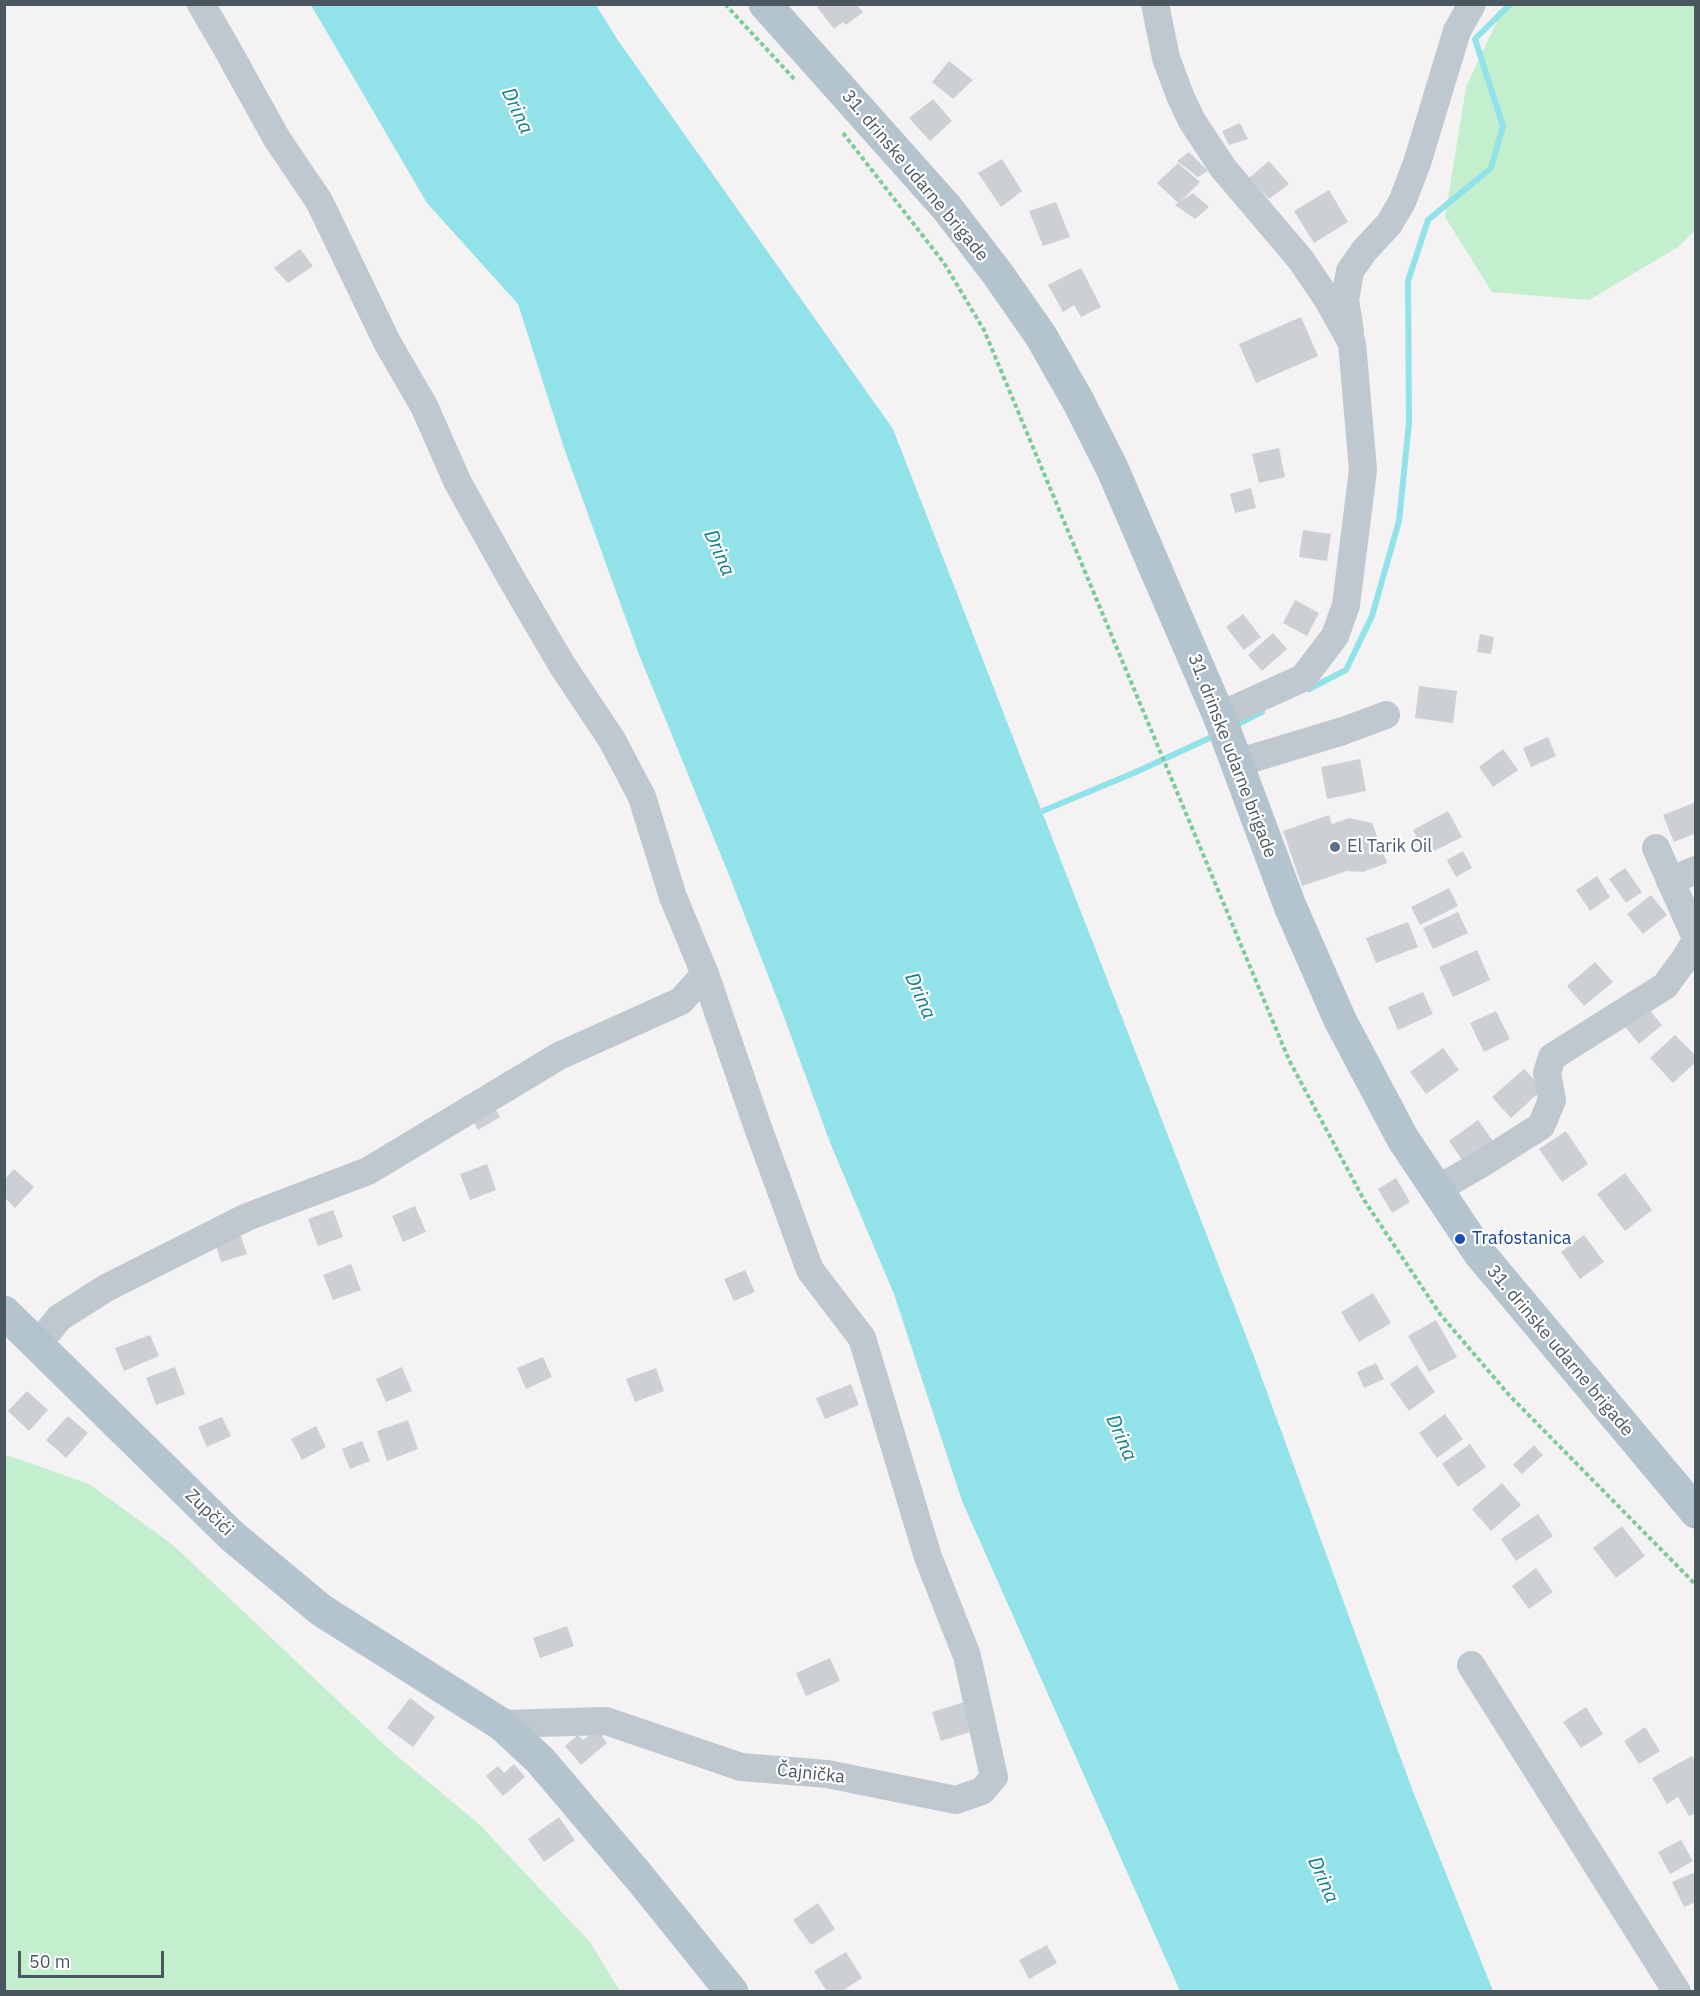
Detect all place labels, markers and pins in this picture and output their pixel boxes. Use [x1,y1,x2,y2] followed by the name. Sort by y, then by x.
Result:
[1347,836,1432,858] place label: El Tarik Oil
[1328,840,1342,854] marker: El Tarik Oil
[1472,1228,1571,1250] place label: Trafostanica
[1453,1232,1467,1246] marker: Trafostanica

